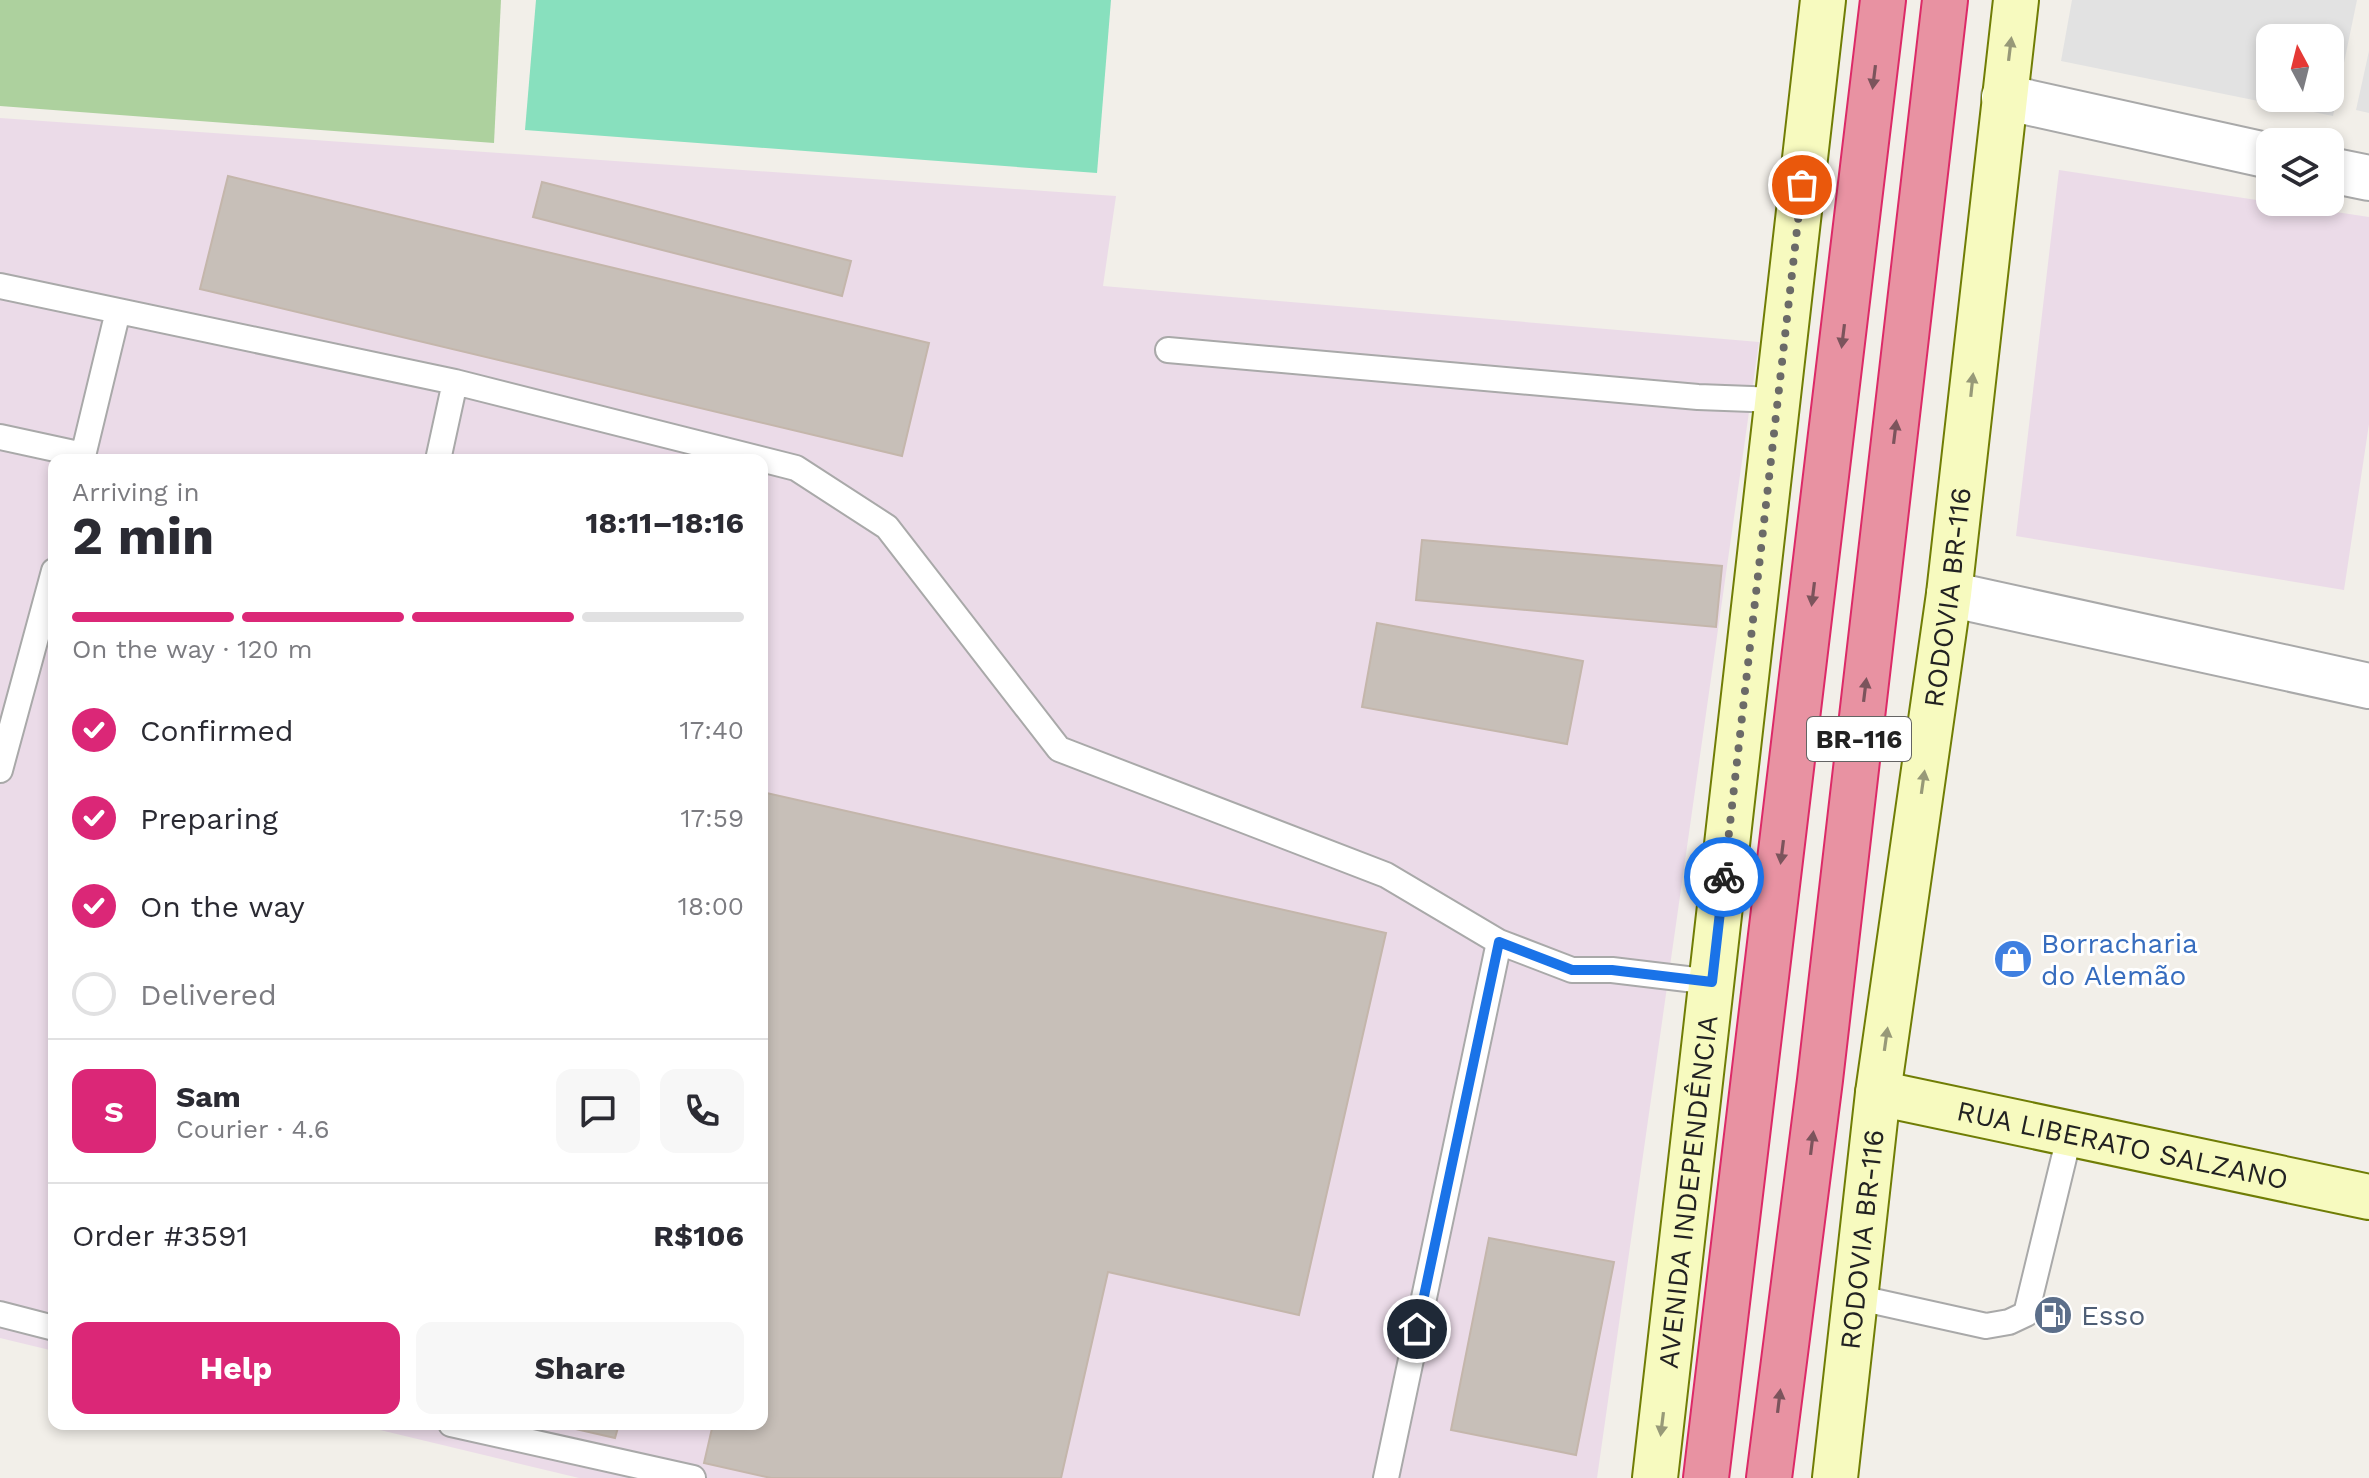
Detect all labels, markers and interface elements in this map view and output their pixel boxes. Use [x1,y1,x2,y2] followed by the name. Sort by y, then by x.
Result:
[2256,24,2344,112] north arrow
[2256,24,2344,216] map controls
[2004,36,2017,61] one-way arrow
[1867,65,1880,90] one-way arrow
[2256,128,2344,216] button: layers
[1768,151,1836,219] pin
[1780,163,1824,207] icon: bag
[1837,324,1850,349] one-way arrow
[1966,372,1979,397] one-way arrow
[1889,419,1902,444] one-way arrow
[72,477,200,507] text: Arriving in
[1917,486,1978,709] street label: RODOVIA BR-116
[586,505,744,540] text: 18:11–18:16
[72,506,214,567] text: 2 min
[1806,582,1819,607] one-way arrow
[72,634,312,664] text: On the way · 120 m
[1859,677,1872,702] one-way arrow
[72,708,116,752] icon: check
[140,713,294,748] text: Confirmed
[680,715,744,745] text: 17:40
[1807,717,1911,761] road number: BR-116
[1917,769,1930,794] one-way arrow
[72,796,116,840] icon: check
[140,801,278,836] text: Preparing
[680,803,744,833] text: 17:59
[1684,837,1764,917] courier
[1776,840,1789,865] one-way arrow
[1702,855,1746,899] icon: bike
[72,884,116,928] icon: check
[140,889,305,924] text: On the way
[678,891,744,921] text: 18:00
[2041,927,2198,992] place label: Borracharia do Alemão
[1992,938,2034,980] shop icon: Borracharia do Alemão
[140,977,277,1012] text: Delivered
[1652,1014,1724,1370] street label: AVENIDA INDEPENDÊNCIA
[1880,1026,1893,1051] one-way arrow
[556,1069,640,1153] button: chat
[660,1069,744,1153] button: phone
[176,1079,241,1114] text: Sam
[104,1094,124,1129] text: S
[1954,1094,2291,1196] street label: RUA LIBERATO SALZANO
[176,1114,330,1144] text: Courier · 4.6
[1833,1128,1891,1351] street label: RODOVIA BR-116
[1805,1130,1818,1155] one-way arrow
[72,1218,248,1253] text: Order #3591
[653,1218,744,1253] text: R$106
[2032,1294,2074,1336] fuel station icon: Esso
[1383,1295,1451,1363] pin
[2081,1299,2145,1332] place label: Esso
[1395,1307,1439,1351] icon: home
[72,1322,400,1414] button: Help
[416,1322,744,1414] button: Share
[1773,1388,1786,1413] one-way arrow
[1655,1412,1668,1437] one-way arrow

